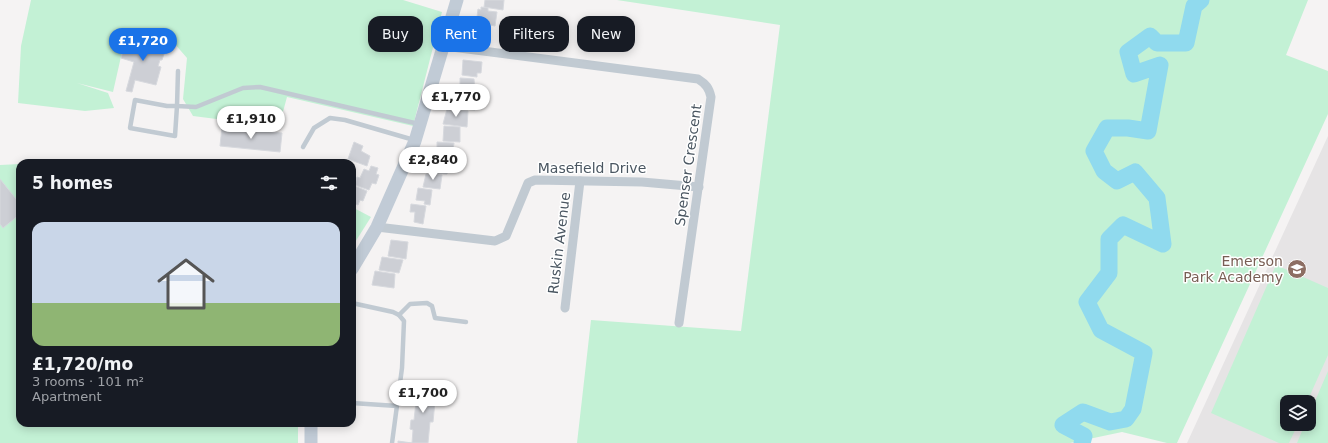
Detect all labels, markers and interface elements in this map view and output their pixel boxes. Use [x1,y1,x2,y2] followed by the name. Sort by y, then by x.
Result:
[368,16,423,52] chip: Buy
[431,16,491,52] chip: Rent
[499,16,569,52] chip: Filters
[577,16,635,52] chip: New
[110,28,176,62] pin: £1,720
[118,33,168,48] text: £1,720
[423,84,489,118] pin: £1,770
[431,89,481,104] text: £1,770
[672,102,705,227] street label: Spenser Crescent
[218,106,284,140] pin: £1,910
[226,111,276,126] text: £1,910
[400,147,466,181] pin: £2,840
[408,152,458,167] text: £2,840
[538,160,646,176] street label: Masefield Drive
[318,172,340,194] icon: filters
[32,173,113,193] text: 5 homes
[545,191,573,295] street label: Ruskin Avenue
[150,248,222,320] icon: home
[1183,253,1283,285] place label: Emerson Park Academy
[1286,258,1308,280] school or university icon: Emerson Park Academy
[32,354,133,374] text: £1,720/mo
[32,374,144,389] text: 3 rooms · 101 m²
[390,380,456,414] pin: £1,700
[398,385,448,400] text: £1,700
[32,389,102,404] text: Apartment
[1280,395,1316,431] map controls
[1280,395,1316,431] button: layers

